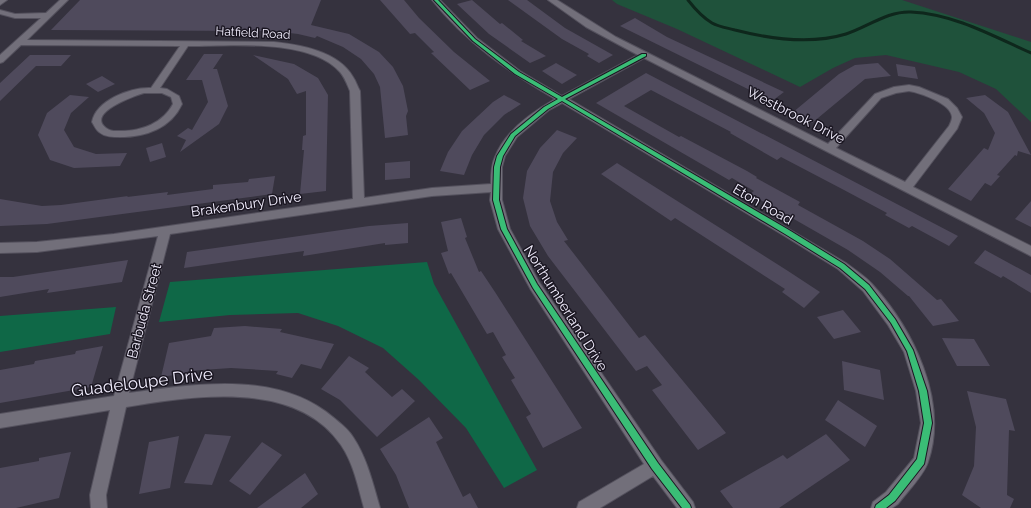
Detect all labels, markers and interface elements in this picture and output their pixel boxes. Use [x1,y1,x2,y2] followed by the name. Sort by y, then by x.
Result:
[215,24,291,42] street label: Hatfield Road
[744,83,848,147] street label: Westbrook Drive
[730,180,796,228] street label: Eton Road
[190,188,302,220] street label: Brakenbury Drive
[521,242,611,374] street label: Northumberland Drive
[124,262,164,360] street label: Barbuda Street
[70,363,214,401] street label: Guadeloupe Drive

